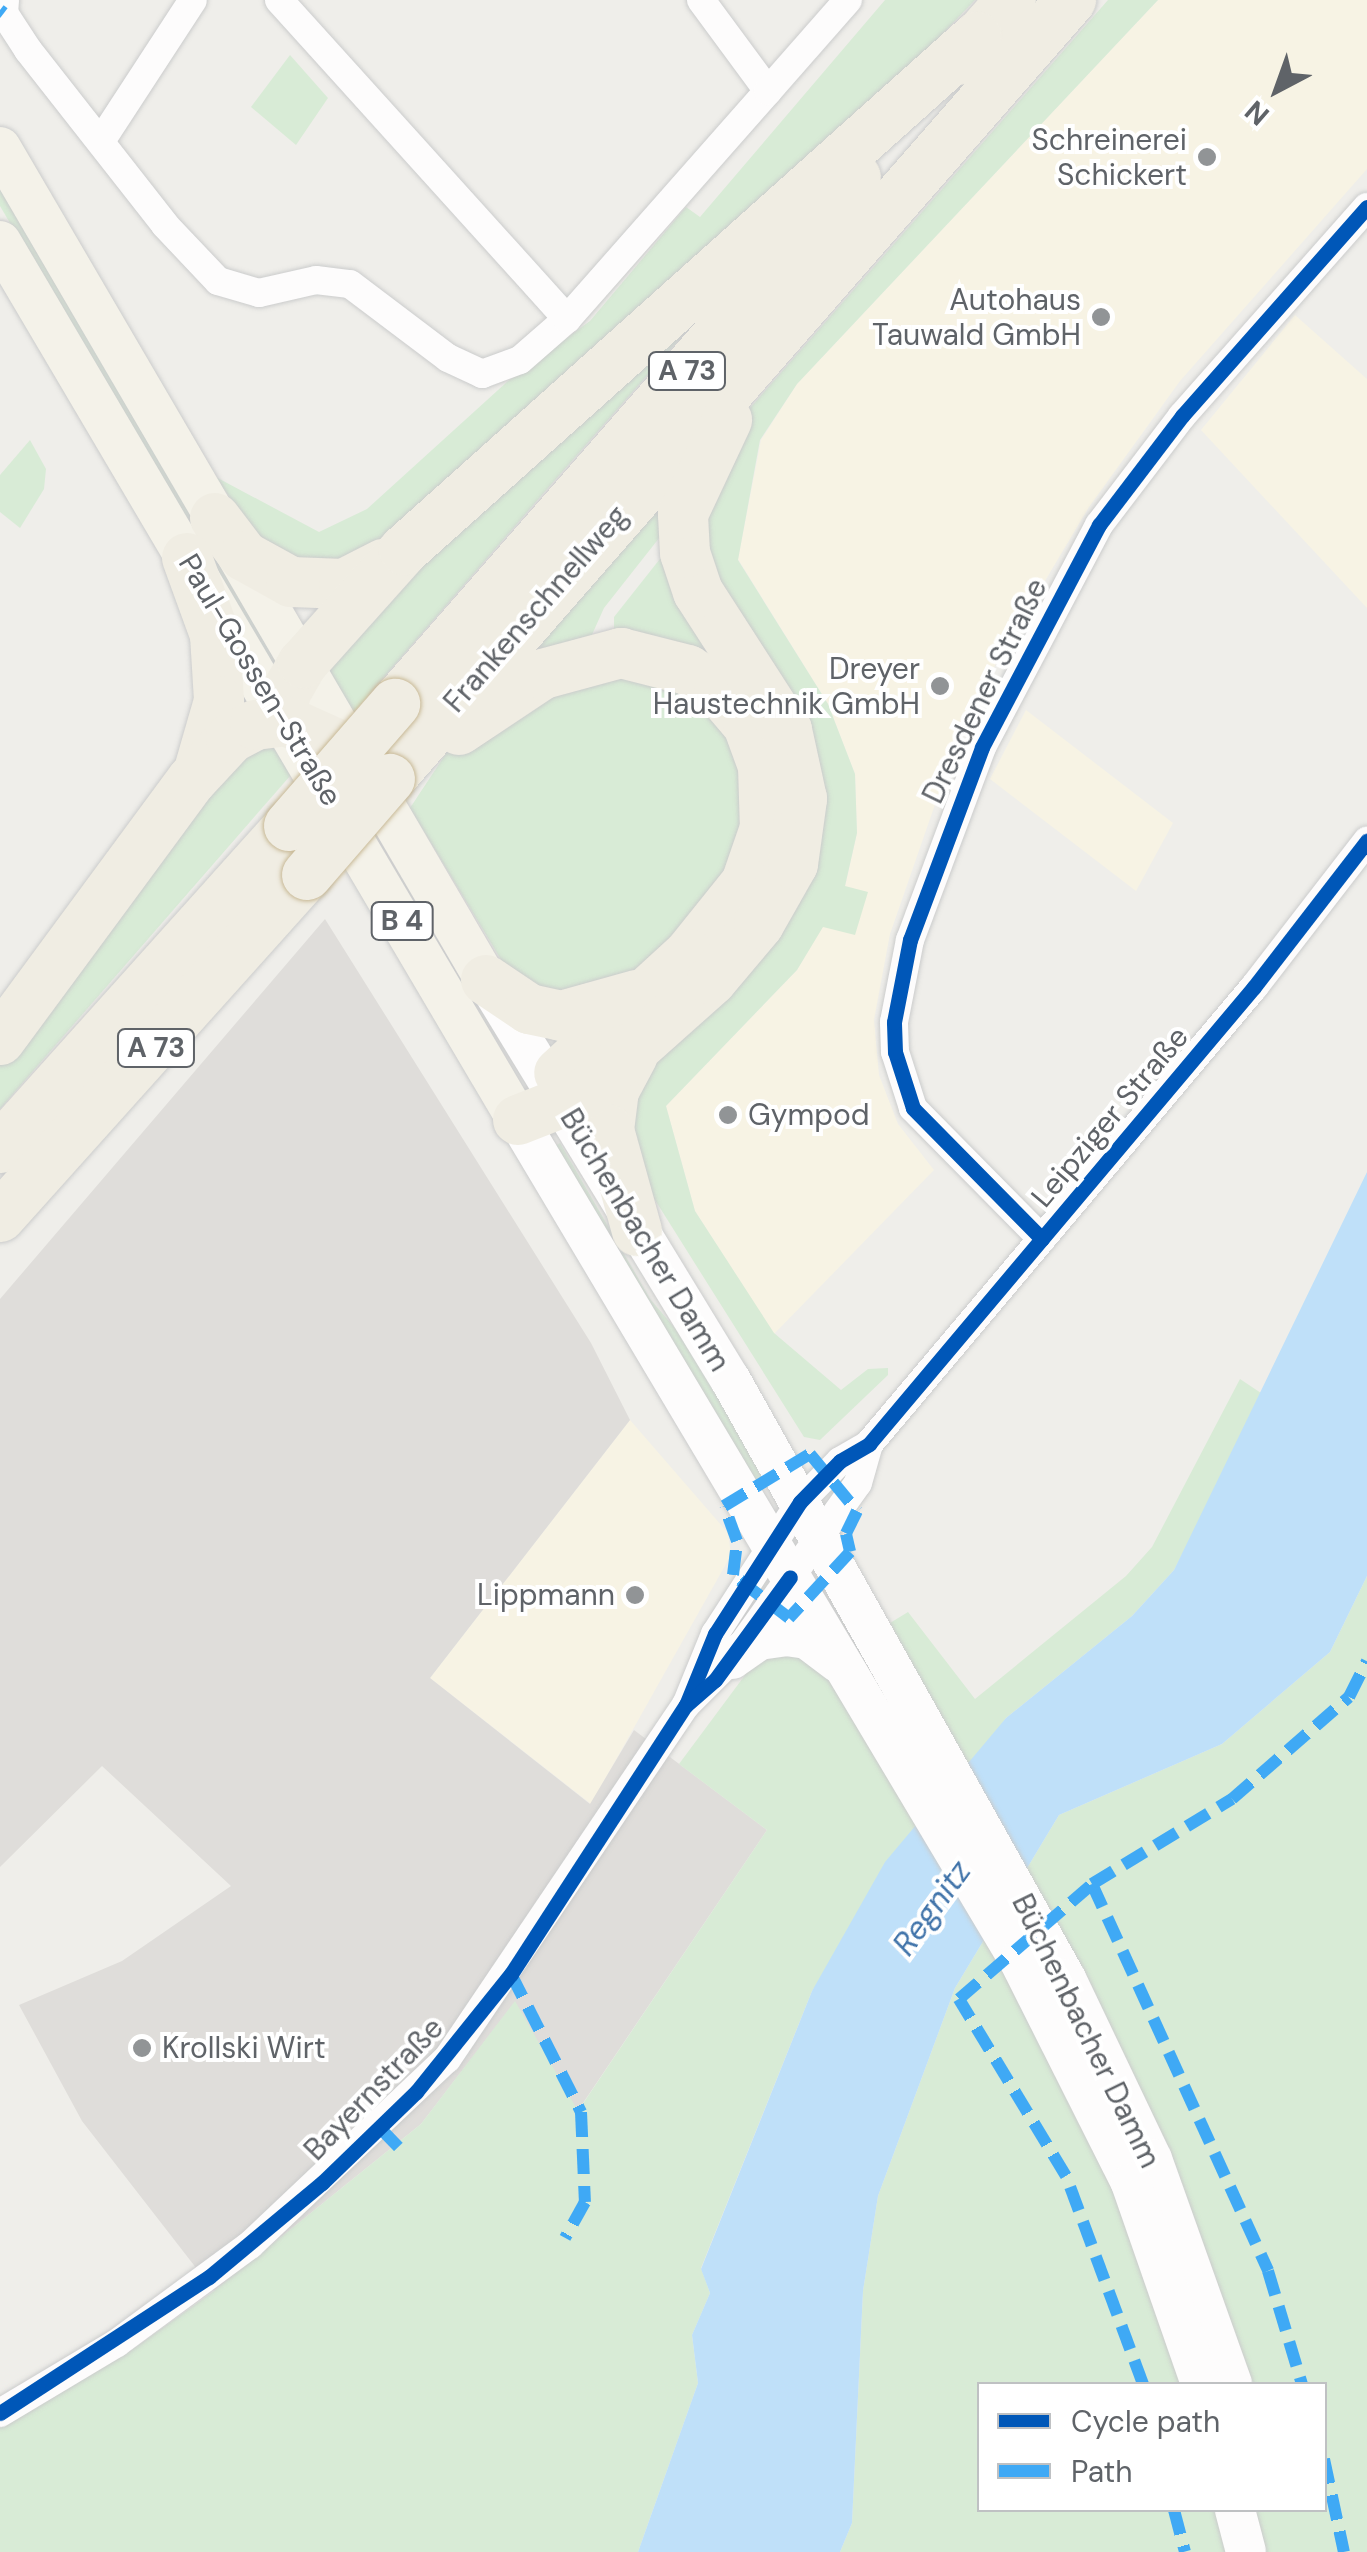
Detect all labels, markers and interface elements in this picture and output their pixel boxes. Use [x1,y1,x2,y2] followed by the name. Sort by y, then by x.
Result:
[1227,40,1327,140] north arrow
[1237,92,1277,134] text: N
[1031,122,1187,192] place label: Schreinerei Schickert
[1196,146,1218,168] marker: Schreinerei Schickert
[872,282,1081,352] place label: Autohaus Tauwald GmbH
[1090,306,1112,328] marker: Autohaus Tauwald GmbH
[647,348,727,394] road number: A 73
[436,498,636,720] street label: Frankenschnellweg
[171,548,349,812] street label: Paul-Gossen-Straße
[915,573,1055,809] street label: Dresdener Straße
[653,651,920,722] place label: Dreyer Haustechnik GmbH
[929,675,951,697] marker: Dreyer Haustechnik GmbH
[370,898,434,944] road number: B 4
[1024,1019,1196,1215] street label: Leipziger Straße
[116,1025,196,1071] road number: A 73
[748,1097,870,1133] place label: Gympod
[552,1102,738,1378] street label: Büchenbacher Damm
[717,1104,739,1126] marker: Gympod
[477,1577,615,1613] place label: Lippmann
[624,1584,646,1606] marker: Lippmann
[885,1853,979,1963] water label: Regnitz
[1004,1888,1168,2174] street label: Büchenbacher Damm
[297,2010,451,2168] street label: Bayernstraße
[162,2030,326,2066] place label: Krollski Wirt
[131,2037,153,2059] marker: Krollski Wirt
[977,2382,1327,2512] legend
[1071,2402,1220,2441] text: Cycle path
[1071,2452,1133,2491] text: Path

